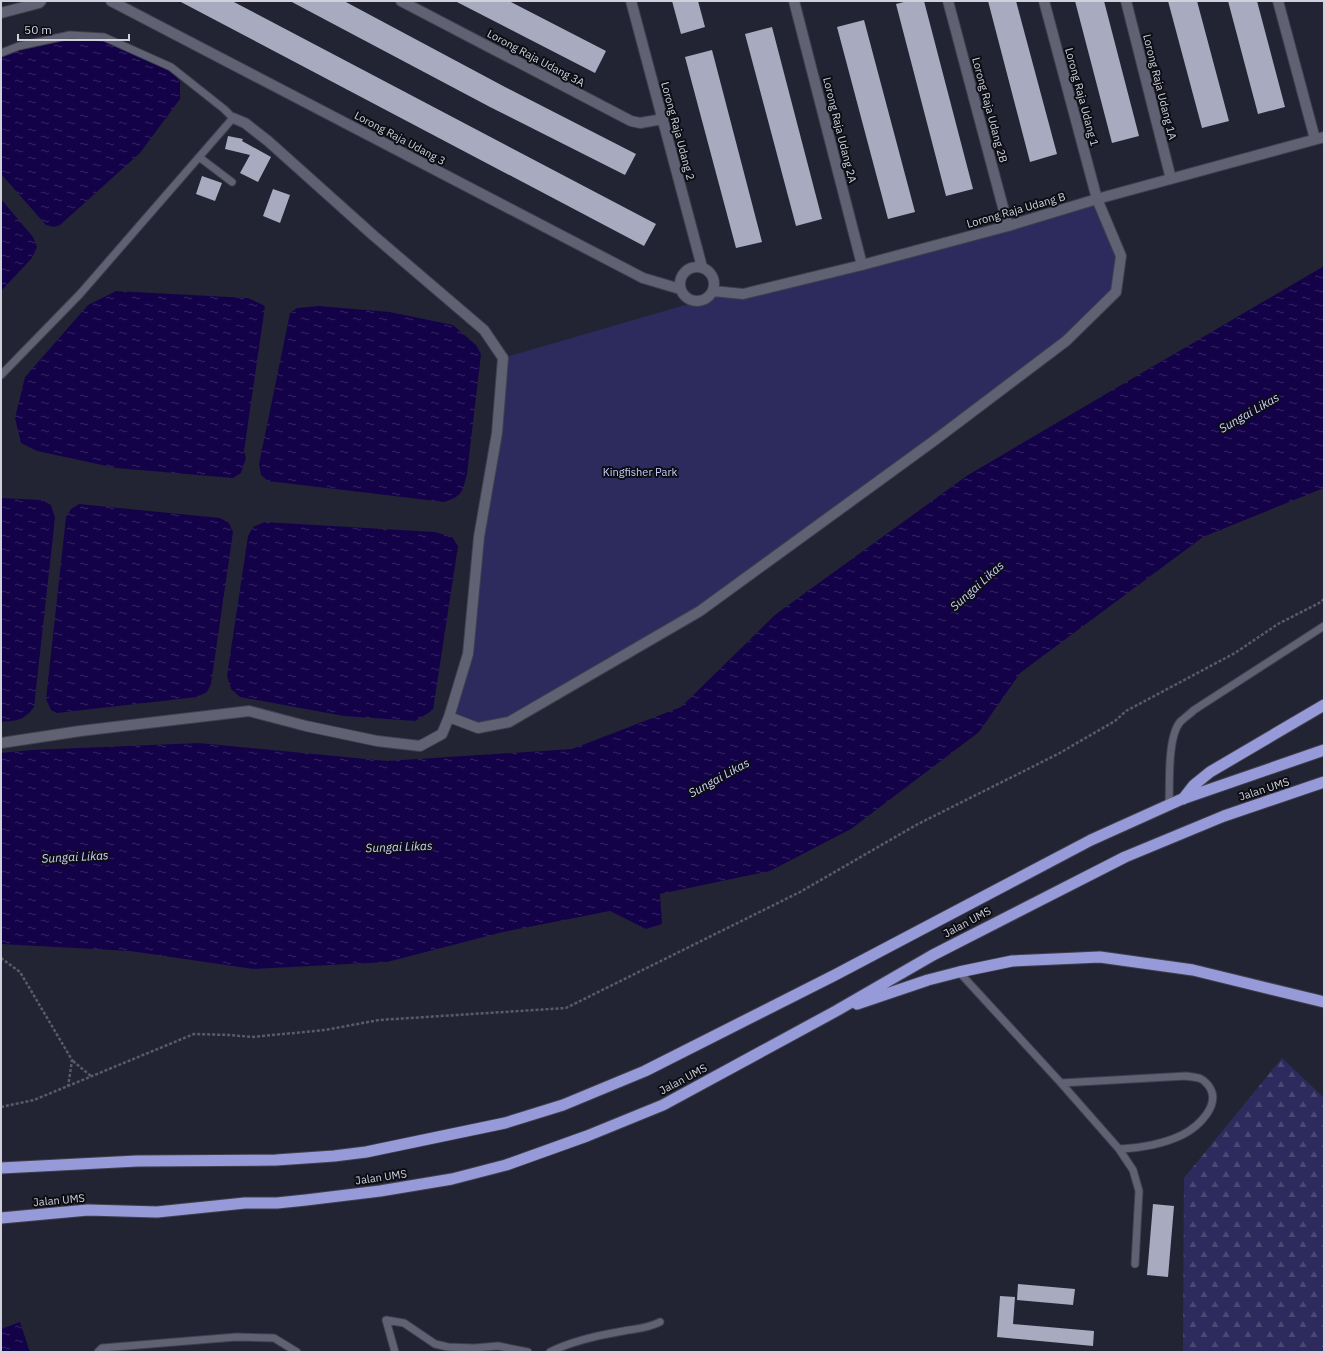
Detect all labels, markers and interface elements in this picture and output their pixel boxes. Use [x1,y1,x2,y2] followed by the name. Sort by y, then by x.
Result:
[18,16,129,42] scale bar
[24,22,52,37] text: 50 m
[485,26,587,90] street label: Lorong Raja Udang 3A
[1140,33,1180,141] street label: Lorong Raja Udang 1A
[1062,46,1102,148] street label: Lorong Raja Udang 1
[969,56,1011,164] street label: Lorong Raja Udang 2B
[820,76,860,184] street label: Lorong Raja Udang 2A
[658,80,698,182] street label: Lorong Raja Udang 2
[352,108,448,168] street label: Lorong Raja Udang 3
[965,189,1067,231] street label: Lorong Raja Udang B
[1216,389,1282,436] water label: Sungai Likas
[603,465,677,479] park label: Kingfisher Park
[947,557,1007,614] water label: Sungai Likas
[686,755,752,800] water label: Sungai Likas
[1237,774,1291,804] street label: Jalan UMS
[365,838,433,855] water label: Sungai Likas
[41,847,109,866] water label: Sungai Likas
[941,904,993,940] street label: Jalan UMS
[657,1061,709,1097] street label: Jalan UMS
[354,1166,408,1188] street label: Jalan UMS
[32,1191,86,1209] street label: Jalan UMS

